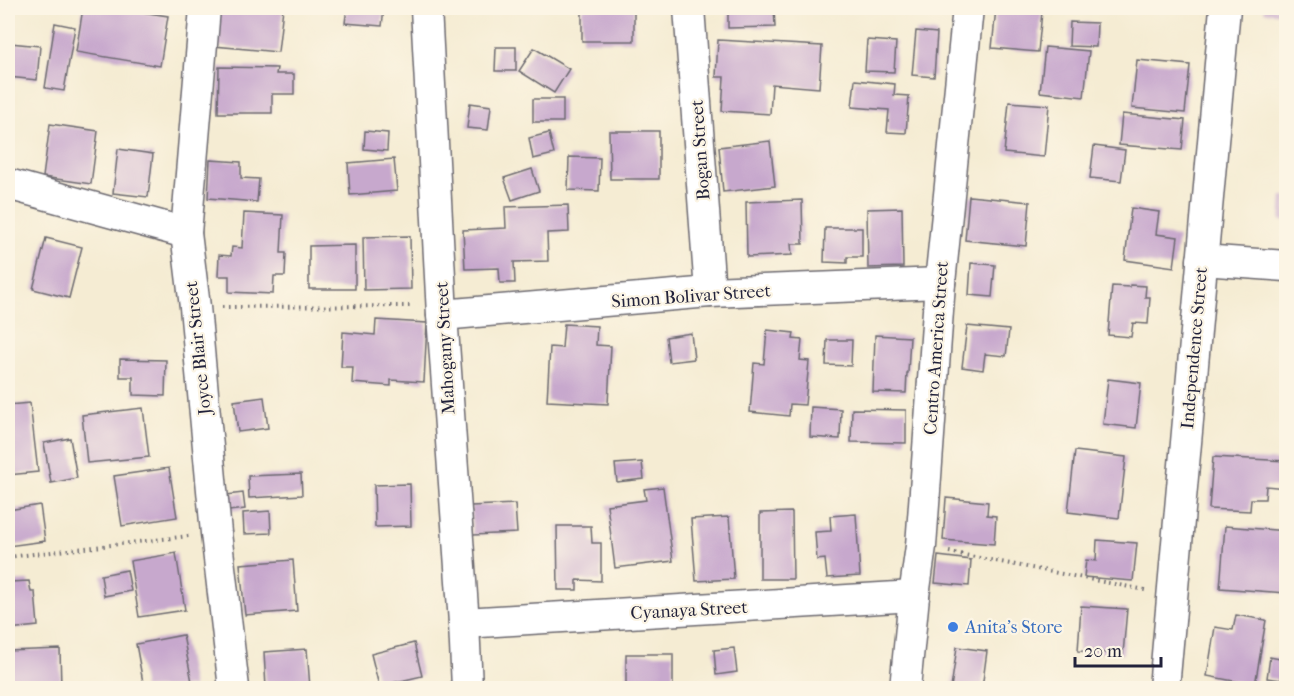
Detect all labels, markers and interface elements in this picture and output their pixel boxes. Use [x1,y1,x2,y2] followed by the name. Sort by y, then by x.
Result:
[686,98,714,201] street label: Bogan Street
[920,260,953,436] street label: Centro America Street
[1177,266,1212,430] street label: Independence Street
[181,279,216,418] street label: Joyce Blair Street
[611,280,772,313] street label: Simon Bolivar Street
[432,281,459,415] street label: Mahogany Street
[630,597,749,624] street label: Cyanaya Street
[964,617,1062,638] place label: Anita's Store
[946,620,960,634] marker: Anita's Store
[1075,630,1160,668] scale bar
[1084,641,1122,662] text: 20 m

